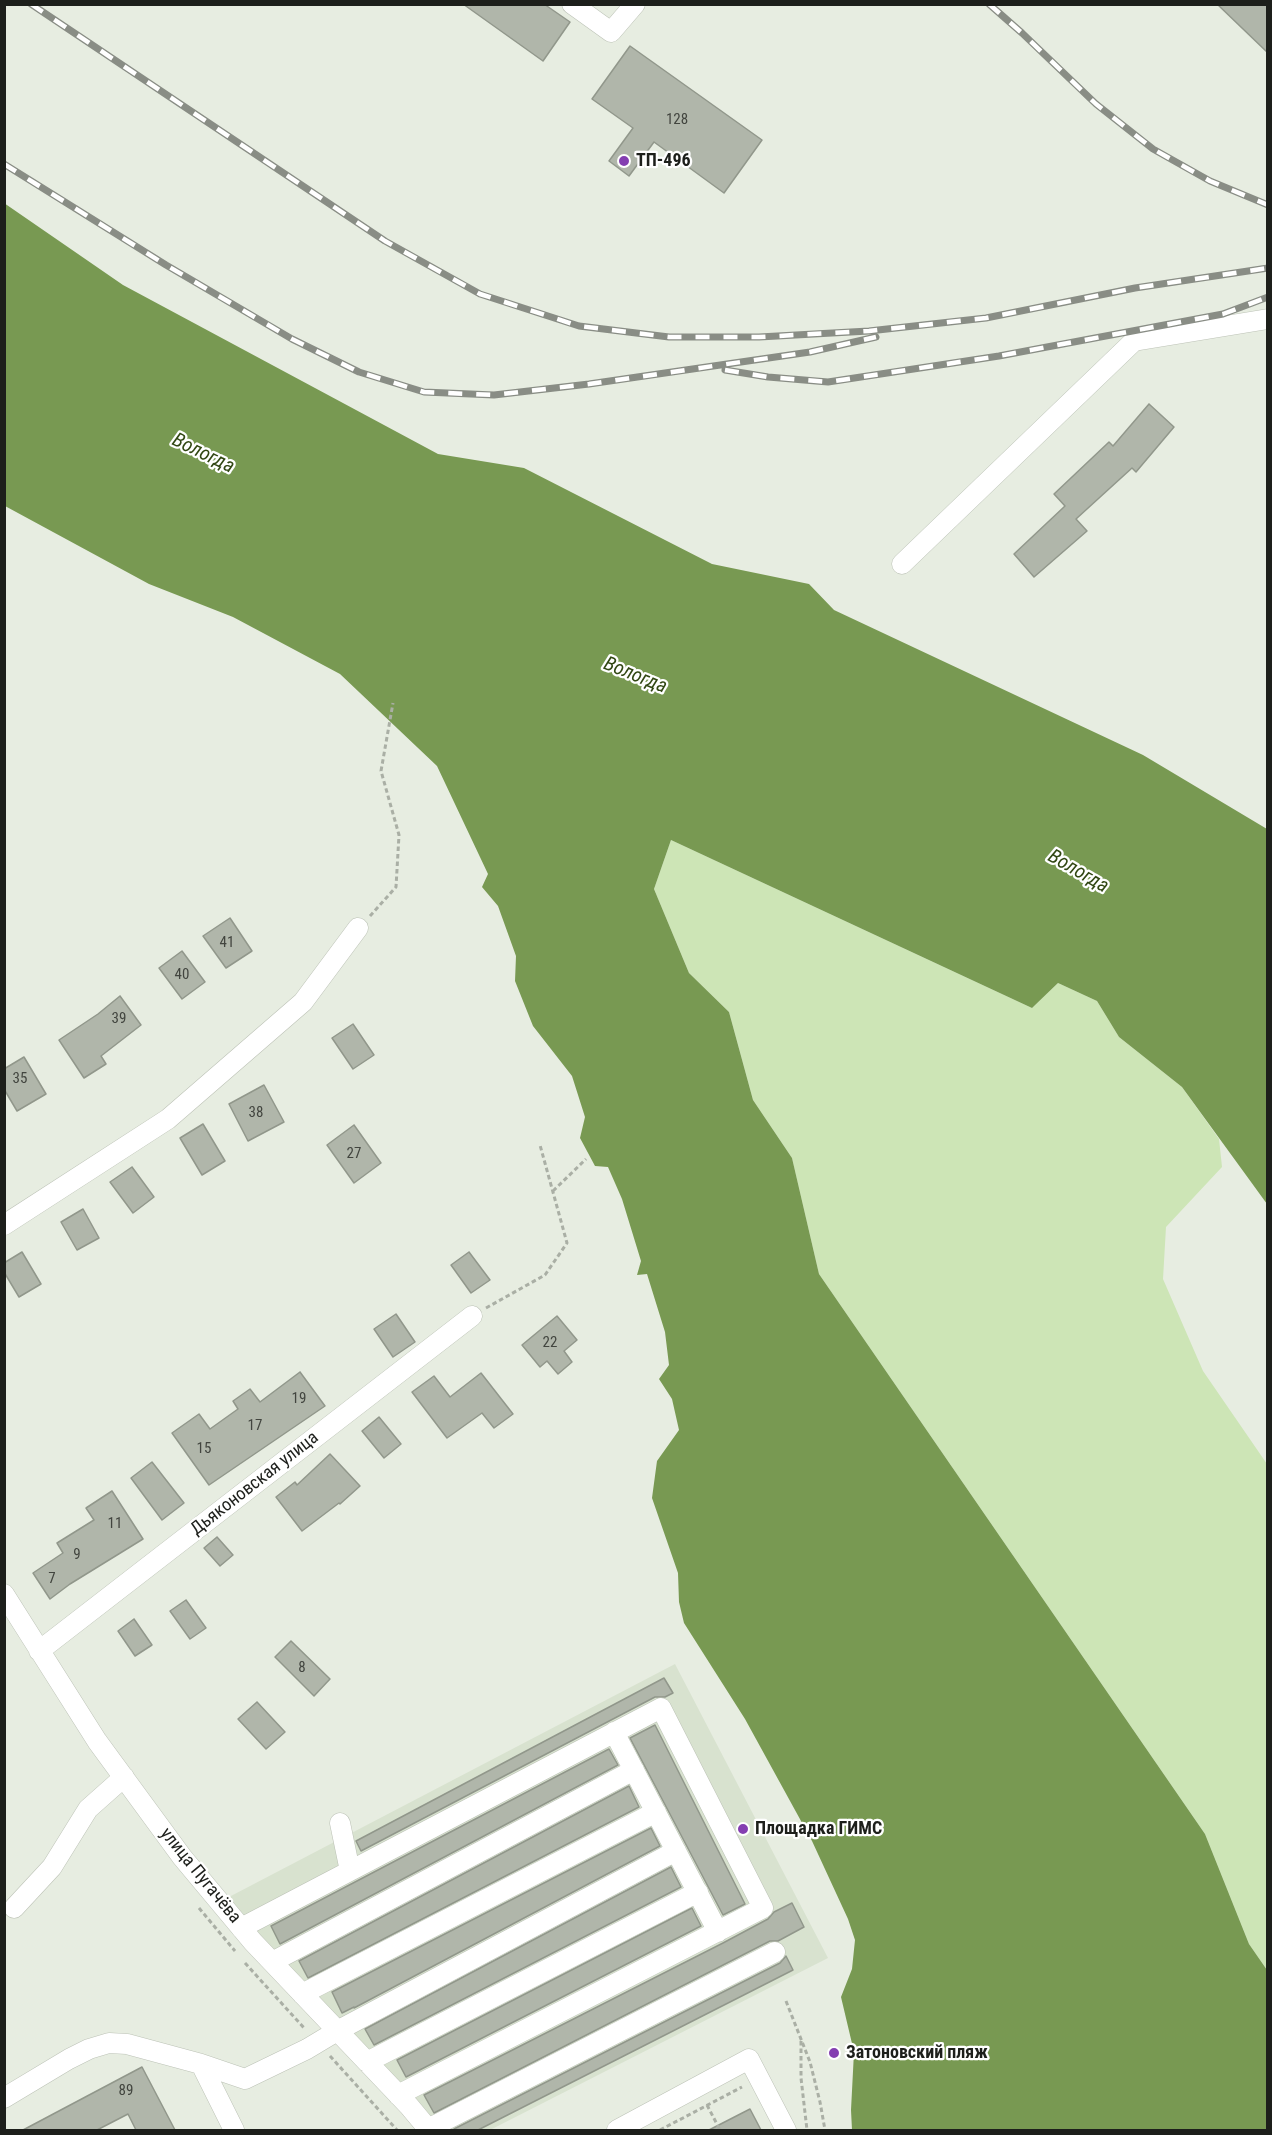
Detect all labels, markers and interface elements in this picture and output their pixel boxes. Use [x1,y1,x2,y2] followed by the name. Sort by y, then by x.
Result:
[666,111,688,129] house number: 128
[636,150,691,172] place label: ТП-496
[617,154,631,168] marker: ТП-496
[168,429,238,479] water label: Вологда
[600,652,670,700] water label: Вологда
[1043,845,1113,899] water label: Вологда
[220,934,234,952] house number: 41
[175,966,189,984] house number: 40
[112,1010,126,1028] house number: 39
[13,1070,27,1088] house number: 35
[249,1104,263,1122] house number: 38
[347,1145,361,1163] house number: 27
[543,1334,557,1352] house number: 22
[292,1390,306,1408] house number: 19
[248,1417,262,1435] house number: 17
[187,1428,323,1540] street label: Дьяконовская улица
[197,1440,211,1458] house number: 15
[108,1515,122,1533] house number: 11
[73,1546,81,1564] house number: 9
[48,1570,56,1588] house number: 7
[298,1659,306,1677] house number: 8
[755,1818,882,1840] place label: Площадка ГИМС
[736,1822,750,1836] marker: Площадка ГИМС
[155,1824,245,1928] street label: улица Пугачёва
[846,2042,988,2064] place label: Затоновский пляж
[827,2046,841,2060] marker: Затоновский пляж
[119,2082,133,2100] house number: 89

